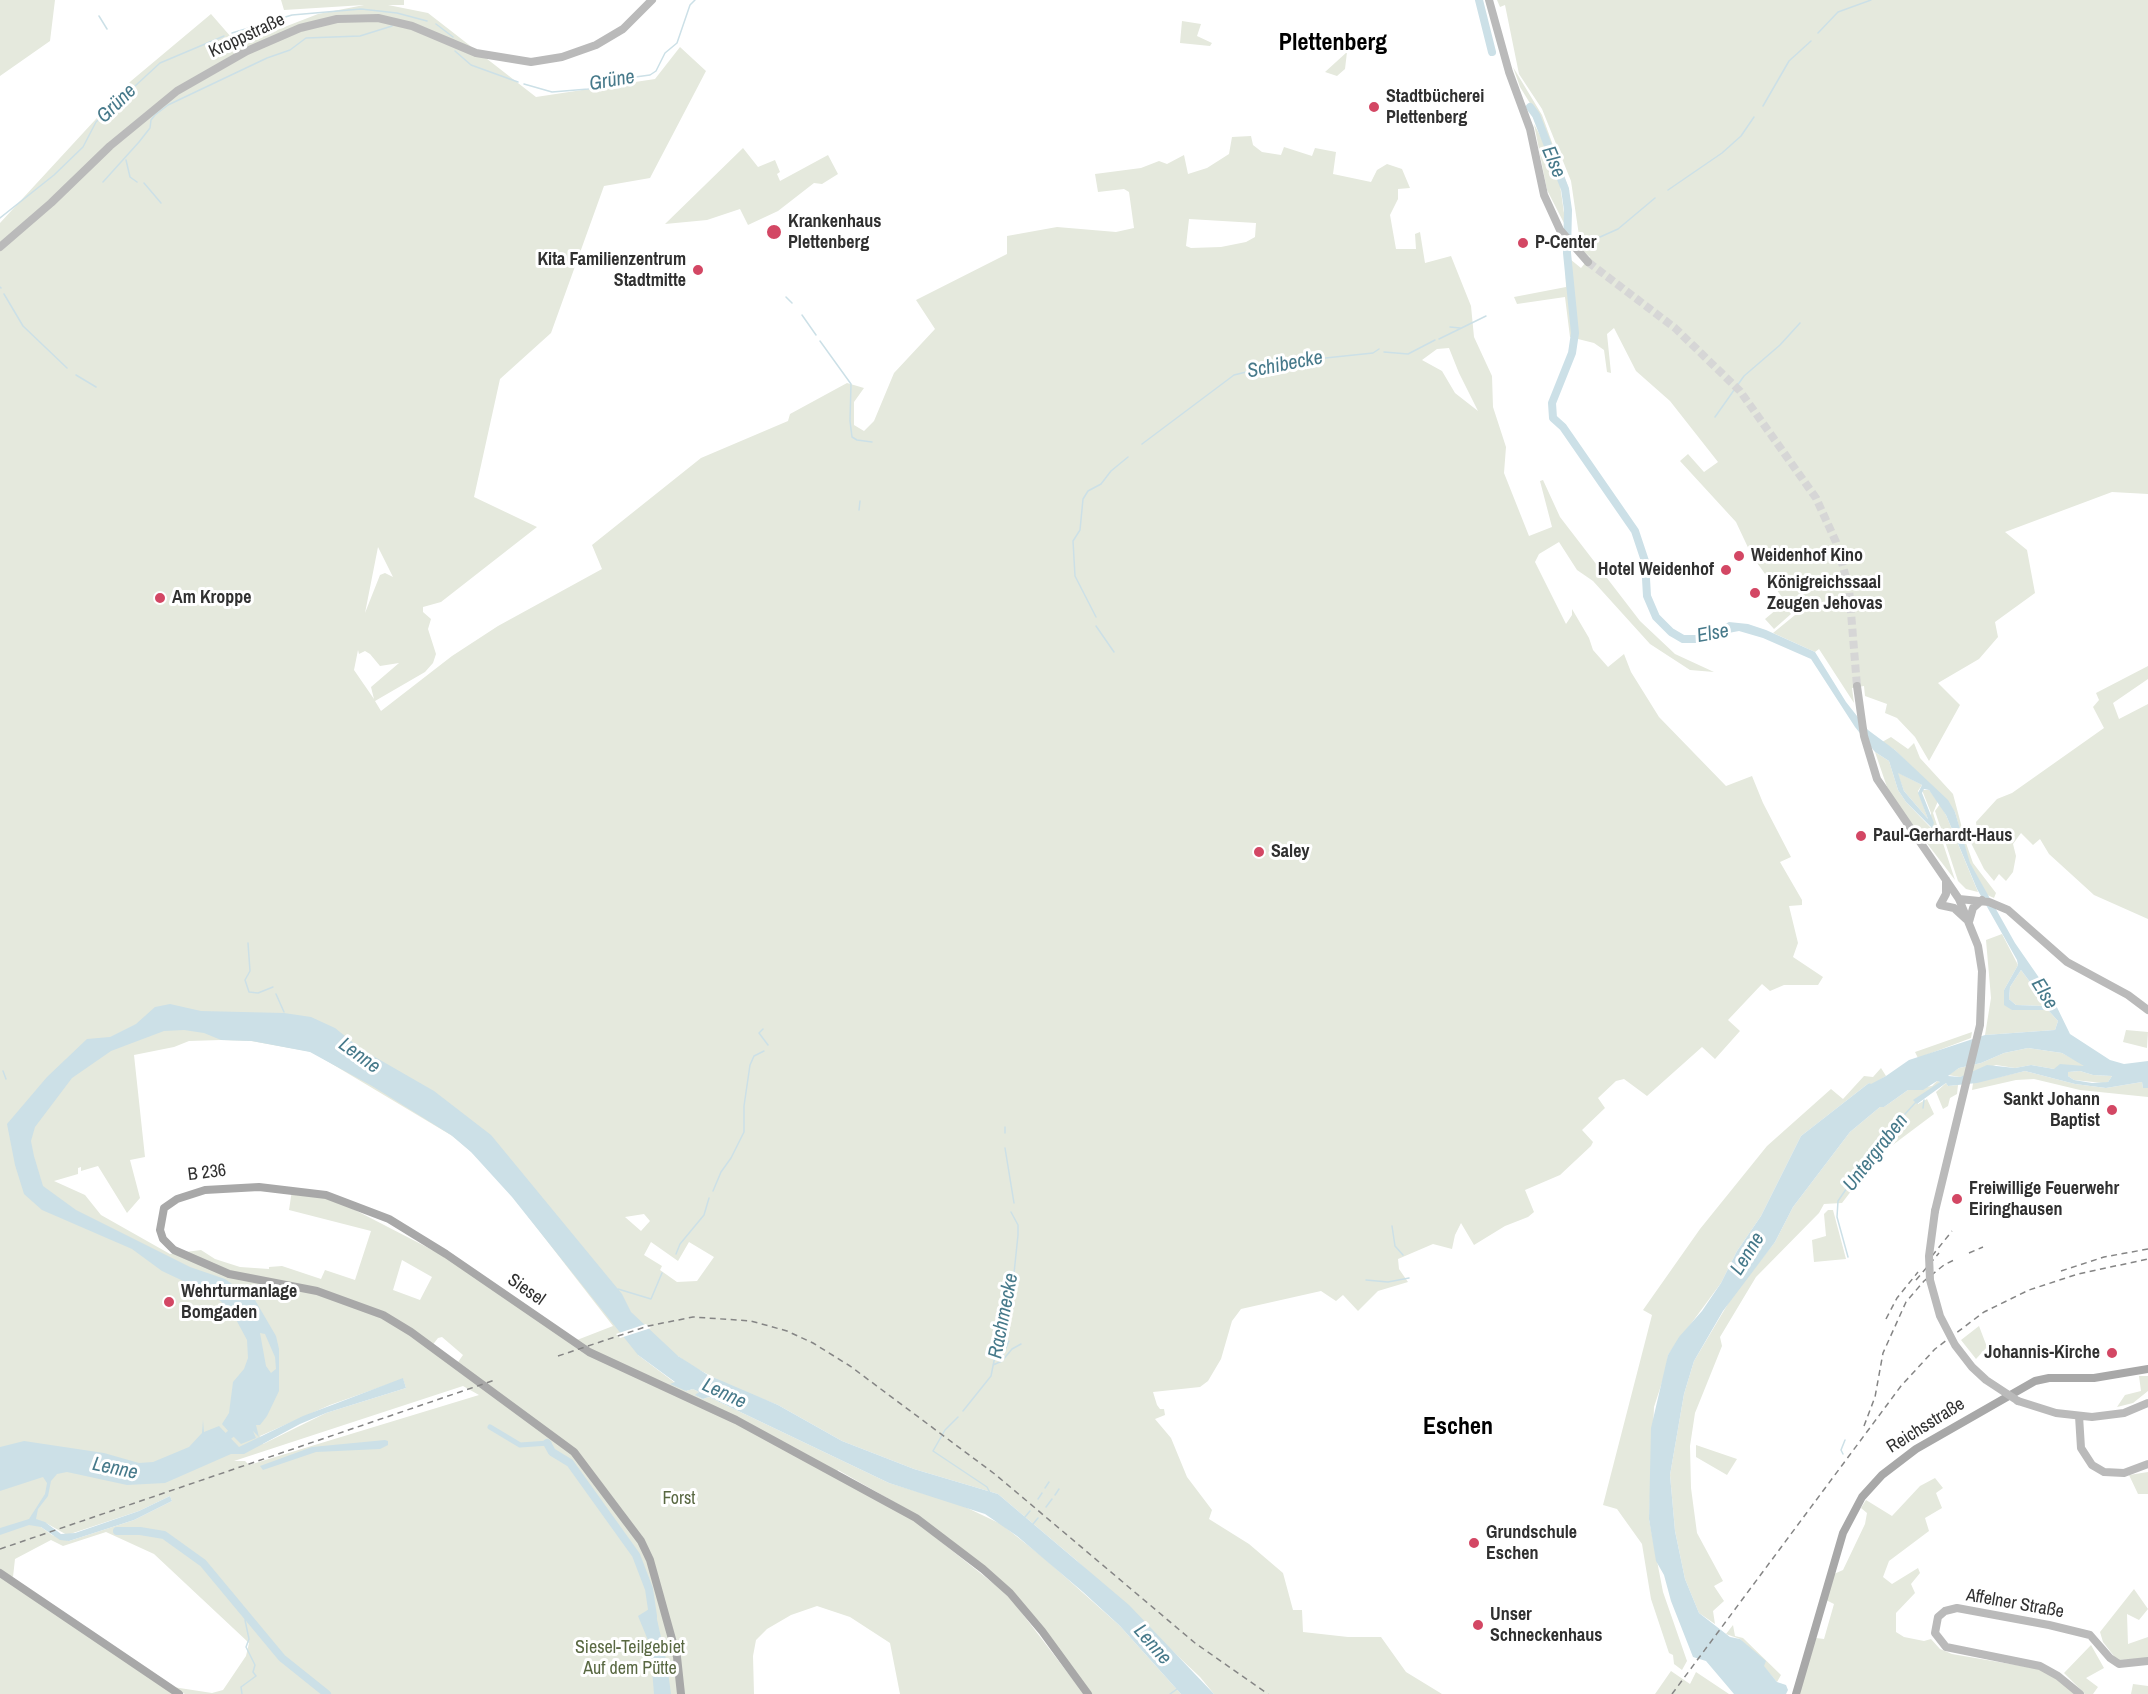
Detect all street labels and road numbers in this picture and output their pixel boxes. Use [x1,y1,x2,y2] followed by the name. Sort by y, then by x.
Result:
[206,9,288,63] street label: Kroppstraße
[187,1160,227,1186] street label: B 236
[503,1269,549,1311] street label: Siesel
[1883,1394,1969,1458] street label: Reichsstraße
[1964,1585,2066,1623] street label: Affelner Straße

